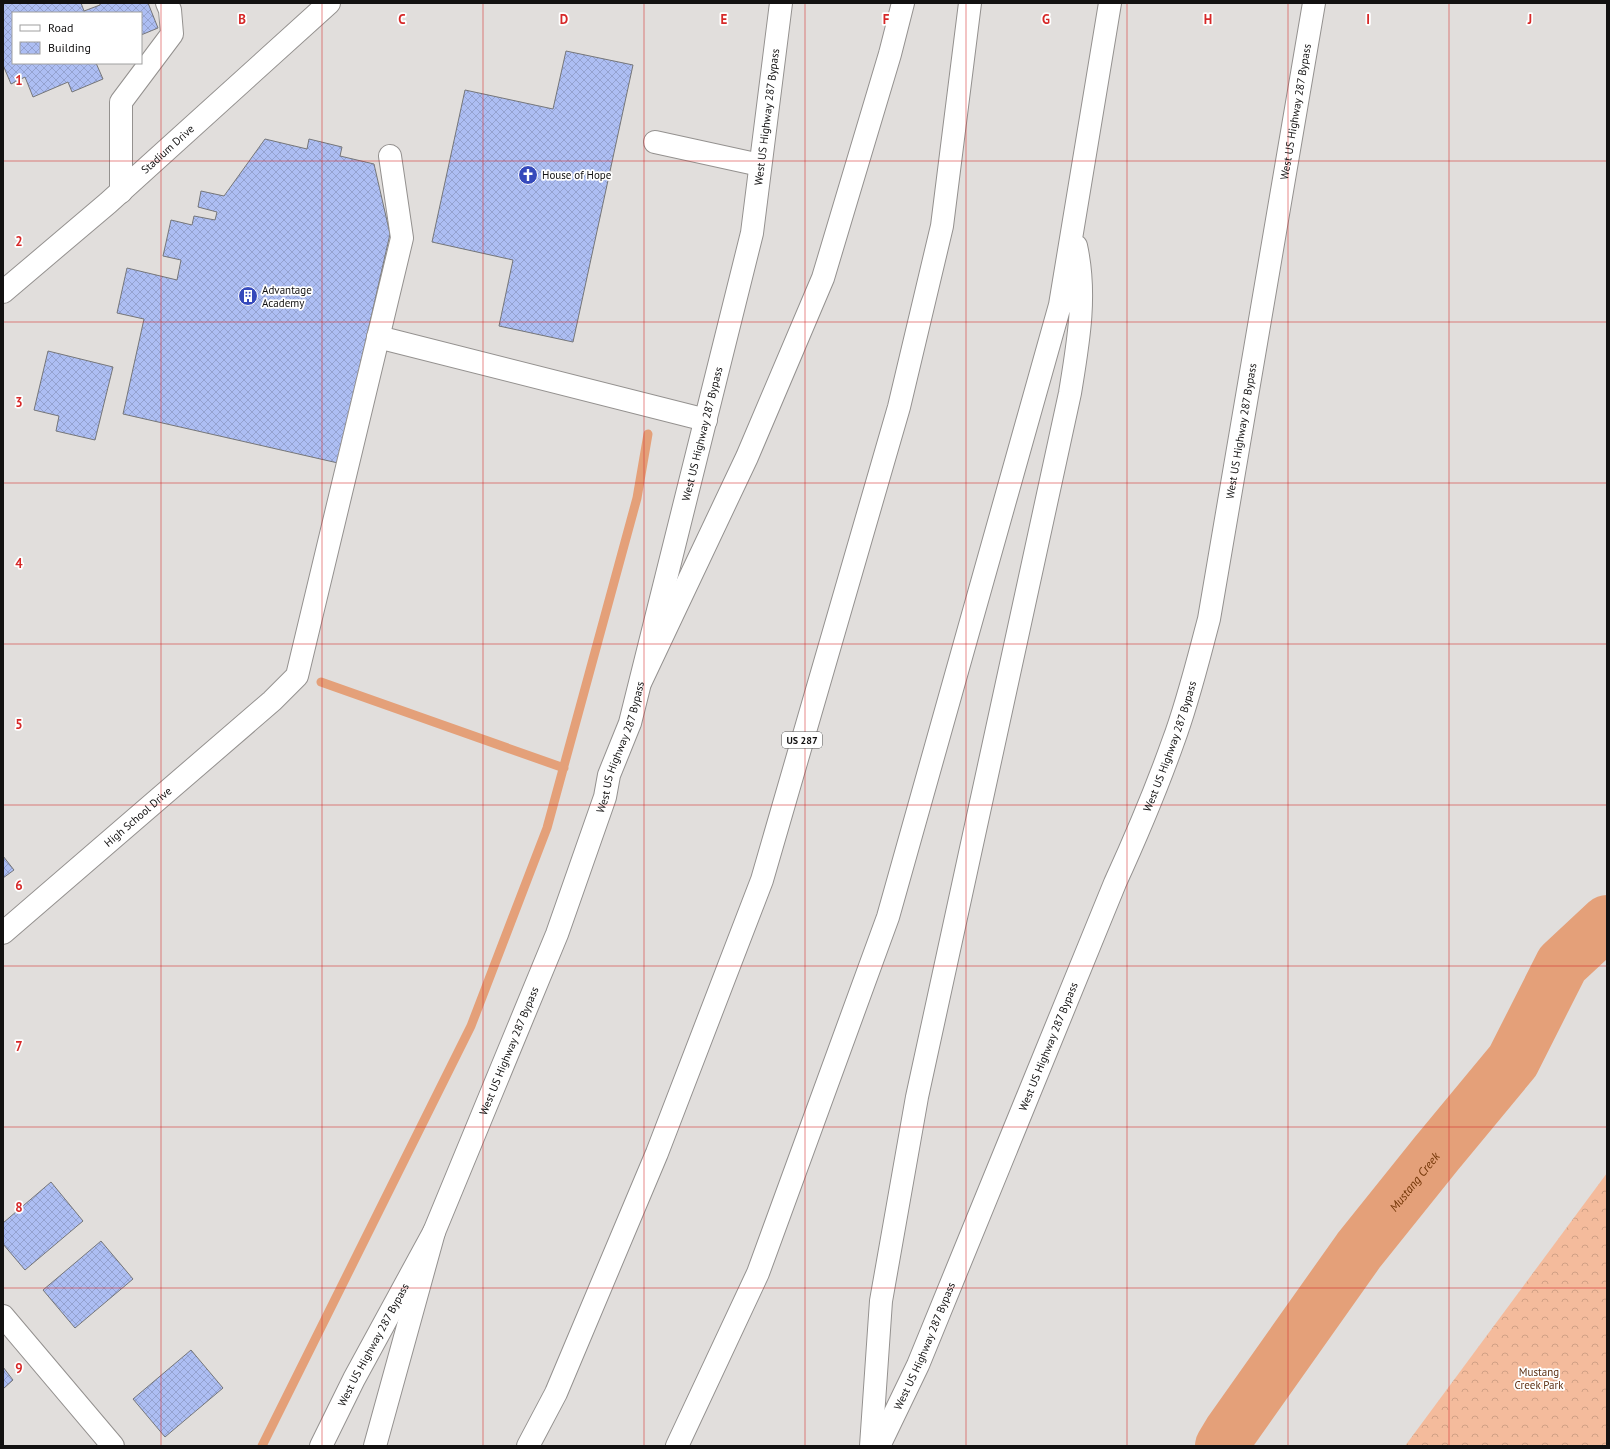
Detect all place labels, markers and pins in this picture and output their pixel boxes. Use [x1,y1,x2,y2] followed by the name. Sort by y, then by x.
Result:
[517,164,539,186] church icon: House of Hope
[542,168,612,182] place label: House of Hope
[262,283,312,310] place label: Advantage Academy
[237,285,259,307] building icon: Advantage Academy

